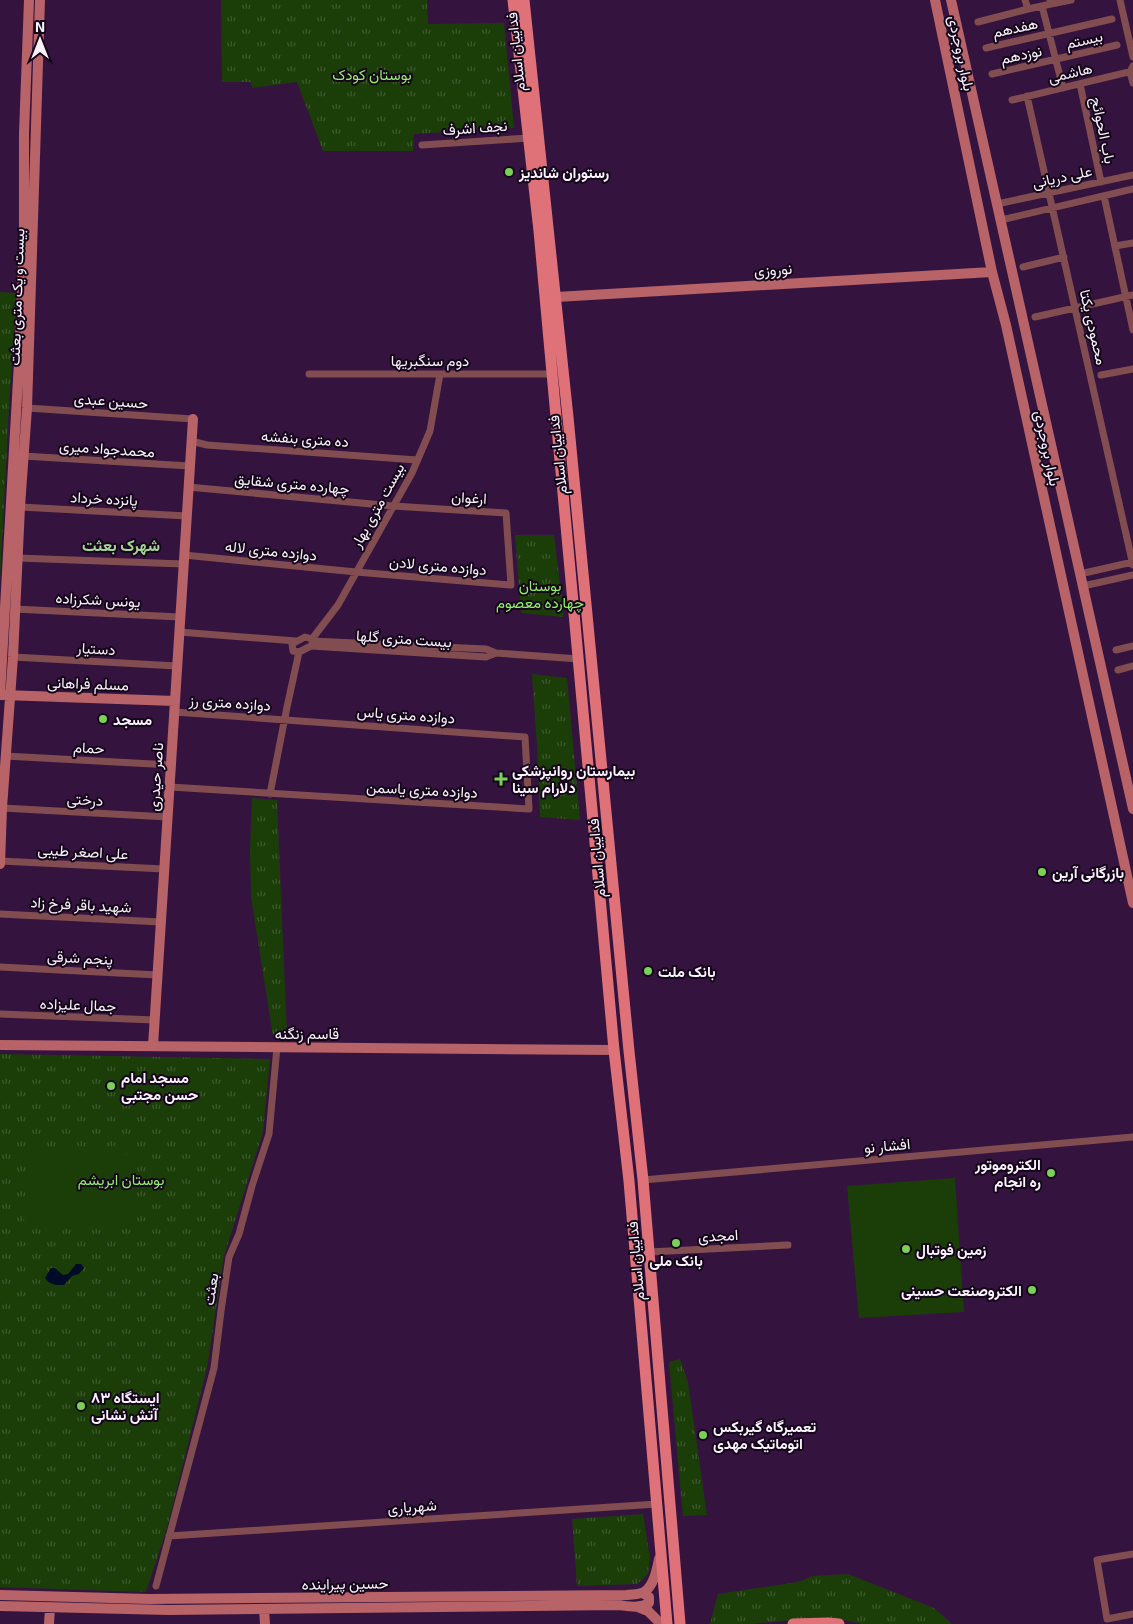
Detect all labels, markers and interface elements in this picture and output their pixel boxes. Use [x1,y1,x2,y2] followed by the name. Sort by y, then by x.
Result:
[502,11,530,93] street label: فداییان اسلام
[991,13,1040,43] street label: هفدهم
[943,14,979,93] street label: بلوار بروجردی
[15,15,65,65] north arrow
[35,18,45,35] text: N
[1064,26,1105,54] street label: بیستم
[999,41,1044,69] street label: نوزدهم
[1046,58,1094,88] street label: هاشمی
[332,65,412,84] park label: بوستان کودک
[1085,95,1120,166] street label: باب الحوائج
[442,116,508,139] street label: نجف اشرف
[1030,161,1094,193] street label: علی دریانی
[518,163,609,182] place label: رستوران شاندیز
[503,166,515,178] marker: رستوران شاندیز
[5,228,29,366] street label: بیست و یک متری بعثت
[753,259,793,281] street label: نوروزی
[1075,288,1111,367] street label: محمودی یکتا
[391,351,469,371] street label: دوم سنگبریها
[73,388,149,414] street label: حسین عبدی
[1029,409,1065,488] street label: بلوار بروجردی
[544,414,572,496] street label: فداییان اسلام
[260,426,350,452] street label: ده متری بنفشه
[58,436,155,462] street label: محمدجواد میری
[346,460,409,552] street label: بیست متری بهار
[234,469,350,499] street label: چهارده متری شقایق
[70,487,138,511] street label: پانزده خرداد
[451,487,487,508] street label: ارغوان
[82,535,160,556] district label: شهرک بعثت
[224,536,318,566] street label: دوازده متری لاله
[388,552,487,580] street label: دوازده متری لادن
[496,576,584,613] park label: بوستان چهارده معصوم
[55,588,141,612] street label: یونس شکرزاده
[355,626,452,652] street label: بیست متری گلها
[75,638,116,659] street label: دستیار
[47,673,129,695] street label: مسلم فراهانی
[187,690,271,716] street label: دوازده متری رز
[356,702,456,728] street label: دوازده متری یاس
[113,710,152,729] place label: مسجد
[97,713,109,725] marker: مسجد
[73,737,105,759] street label: حمام
[144,742,168,812] street label: ناصر حیدری
[512,761,635,798] place label: بیمارستان روانپزشکی دلارام سینا
[494,772,508,786] marker: بیمارستان روانپزشکی دلارام سینا
[366,777,478,803] street label: دوازده متری یاسمن
[66,789,104,811] street label: درختی
[584,817,610,898] street label: فداییان اسلام
[37,840,129,864] street label: علی اصغر طیبی
[1052,863,1124,882] place label: بازرگانی آرین
[1036,866,1048,878] marker: بازرگانی آرین
[30,892,132,919] street label: شهید باقر فرخ زاد
[46,946,113,970] street label: پنجم شرقی
[658,962,716,981] place label: بانک ملت
[642,965,654,977] marker: بانک ملت
[39,994,117,1015] street label: جمال علیزاده
[275,1024,339,1044] street label: قاسم زنگنه
[121,1068,198,1104] place label: مسجد امام حسن مجتبی
[105,1080,117,1092] marker: مسجد امام حسن مجتبی
[863,1134,911,1157] street label: افشار نو
[974,1155,1041,1192] place label: الکتروموتور ره انجام
[1045,1167,1057,1179] marker: الکتروموتور ره انجام
[78,1170,164,1190] park label: بوستان ابریشم
[623,1220,649,1301] street label: فداییان اسلام
[697,1225,739,1247] street label: امجدی
[670,1237,682,1249] marker: بانک ملی
[916,1240,986,1259] place label: زمین فوتبال
[900,1243,912,1255] marker: زمین فوتبال
[649,1251,703,1270] place label: بانک ملی
[199,1272,222,1307] street label: بعثت
[901,1281,1022,1300] place label: الکتروصنعت حسینی
[1026,1284,1038,1296] marker: الکتروصنعت حسینی
[91,1388,160,1424] place label: ایستگاه ۸۳ آتش نشانی
[75,1400,87,1412] marker: ایستگاه ۸۳ آتش نشانی
[713,1417,816,1453] place label: تعمیرگاه گیربکس اتوماتیک مهدی
[697,1429,709,1441] marker: تعمیرگاه گیربکس اتوماتیک مهدی
[387,1495,438,1519] street label: شهریاری
[301,1573,389,1595] street label: حسین پیراینده

